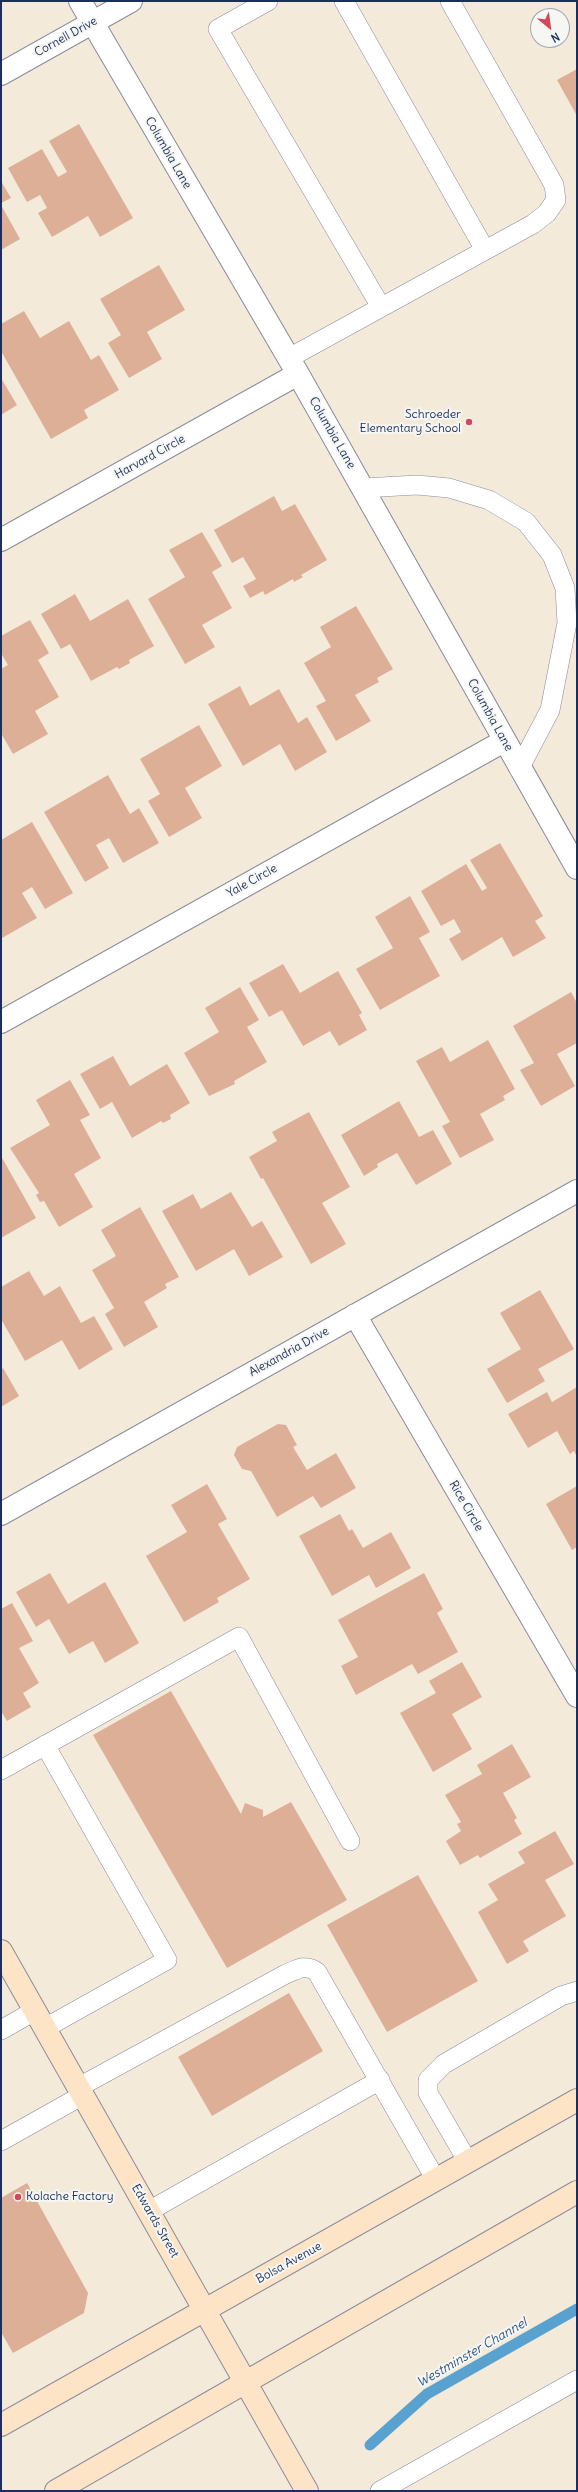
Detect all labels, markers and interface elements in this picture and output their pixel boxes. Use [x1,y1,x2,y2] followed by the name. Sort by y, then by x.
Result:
[530,8,570,48] north arrow
[32,14,100,60] street label: Cornell Drive
[549,30,562,46] text: N
[142,115,194,191] street label: Columbia Lane
[306,395,358,471] street label: Columbia Lane
[360,408,461,436] place label: Schroeder Elementary School
[464,417,474,427] marker: Schroeder Elementary School
[112,432,188,482] street label: Harvard Circle
[464,676,516,754] street label: Columbia Lane
[224,861,280,901] street label: Yale Circle
[247,1324,331,1380] street label: Alexandria Drive
[446,1478,486,1534] street label: Rice Circle
[128,2182,182,2260] street label: Edwards Street
[26,2190,113,2204] place label: Kolache Factory
[13,2192,23,2202] marker: Kolache Factory
[254,2239,324,2287] street label: Bolsa Avenue
[414,2315,530,2391] water label: Westminster Channel

